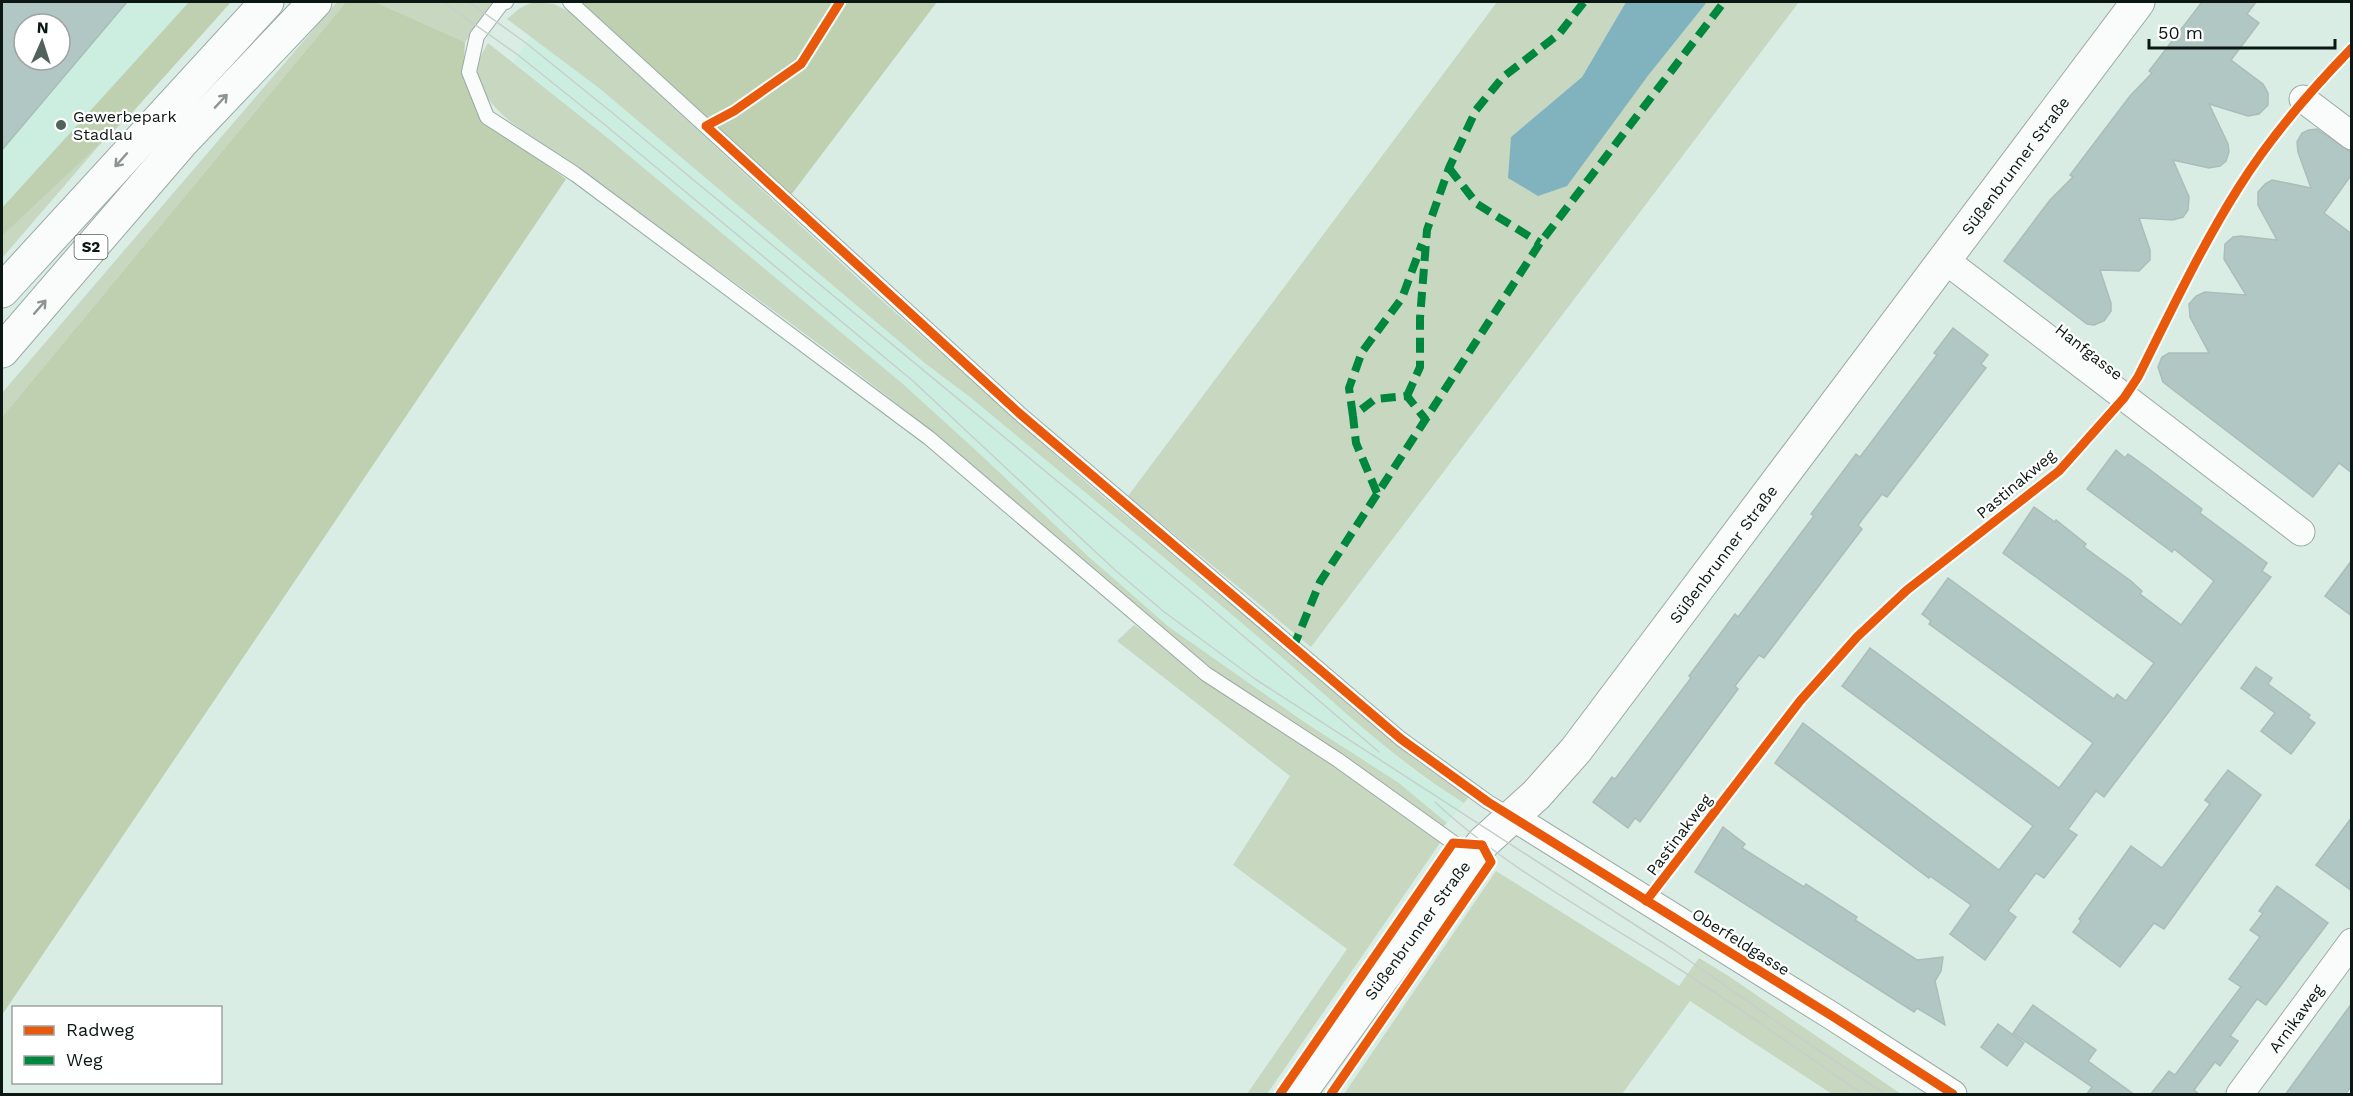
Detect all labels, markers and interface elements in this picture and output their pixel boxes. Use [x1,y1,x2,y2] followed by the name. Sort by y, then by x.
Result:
[12,12,72,72] north arrow
[2149,12,2335,50] scale bar
[36,18,49,37] text: N
[2158,22,2203,43] text: 50 m
[214,93,229,108] one-way arrow
[1957,93,2073,238] street label: Süßenbrunner Straße
[73,107,176,144] place label: Gewerbepark Stadlau
[54,118,68,132] marker: Gewerbepark Stadlau
[114,153,128,168] one-way arrow
[74,235,107,259] road number: S2
[33,299,46,315] one-way arrow
[2052,320,2126,384] street label: Hanfgasse
[1973,445,2060,522] street label: Pastinakweg
[1665,481,1781,627] street label: Süßenbrunner Straße
[1642,790,1716,879] street label: Pastinakweg
[1360,857,1474,1004] street label: Süßenbrunner Straße
[1689,904,1793,980] street label: Oberfeldgasse
[2264,980,2327,1056] street label: Arnikaweg
[12,1006,222,1084] legend
[66,1019,135,1040] text: Radweg
[66,1049,103,1070] text: Weg

